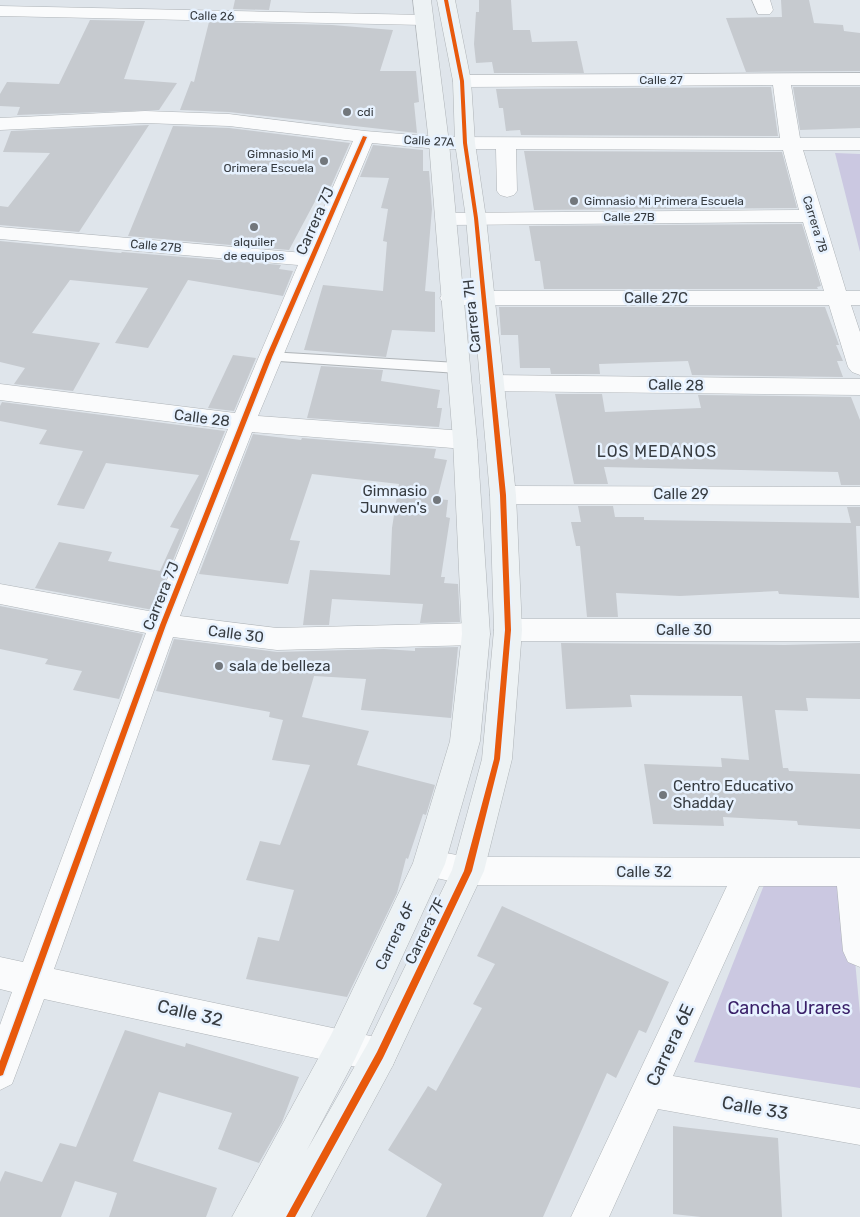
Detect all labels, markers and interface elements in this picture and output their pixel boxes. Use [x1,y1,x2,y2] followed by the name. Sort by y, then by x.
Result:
[190,9,234,23] street label: Calle 26
[639,73,683,87] street label: Calle 27
[357,105,374,119] place label: cdi
[341,106,353,118] marker: cdi
[403,133,455,149] street label: Calle 27A
[223,147,314,175] place label: Gimnasio Mi Orimera Escuela
[318,155,330,167] marker: Gimnasio Mi Orimera Escuela
[292,184,338,258] street label: Carrera 7J
[584,194,744,208] place label: Gimnasio Mi Primera Escuela
[800,194,830,254] street label: Carrera 7B
[568,195,580,207] marker: Gimnasio Mi Primera Escuela
[603,210,655,224] street label: Calle 27B
[248,221,260,233] marker: alquiler de equipos
[224,235,284,263] place label: alquiler de equipos
[130,237,182,255] street label: Calle 27B
[459,278,485,354] street label: Carrera 7H
[624,289,688,307] street label: Calle 27C
[648,376,704,394] street label: Calle 28
[173,406,231,430] street label: Calle 28
[597,442,717,461] district label: LOS MEDANOS
[360,482,427,517] place label: Gimnasio Junwen's
[653,485,709,503] street label: Calle 29
[431,494,443,506] marker: Gimnasio Junwen's
[139,559,183,633] street label: Carrera 7J
[656,621,712,639] street label: Calle 30
[207,622,265,646] street label: Calle 30
[229,657,330,675] place label: sala de belleza
[213,660,225,672] marker: sala de belleza
[673,777,794,812] place label: Centro Educativo Shadday
[657,789,669,801] marker: Centro Educativo Shadday
[616,863,672,881] street label: Calle 32
[401,895,449,967] street label: Carrera 7F
[371,899,419,973] street label: Carrera 6F
[155,995,225,1031] street label: Calle 32
[727,997,851,1019] park label: Cancha Urares
[641,1000,699,1090] street label: Carrera 6E
[720,1091,790,1125] street label: Calle 33

